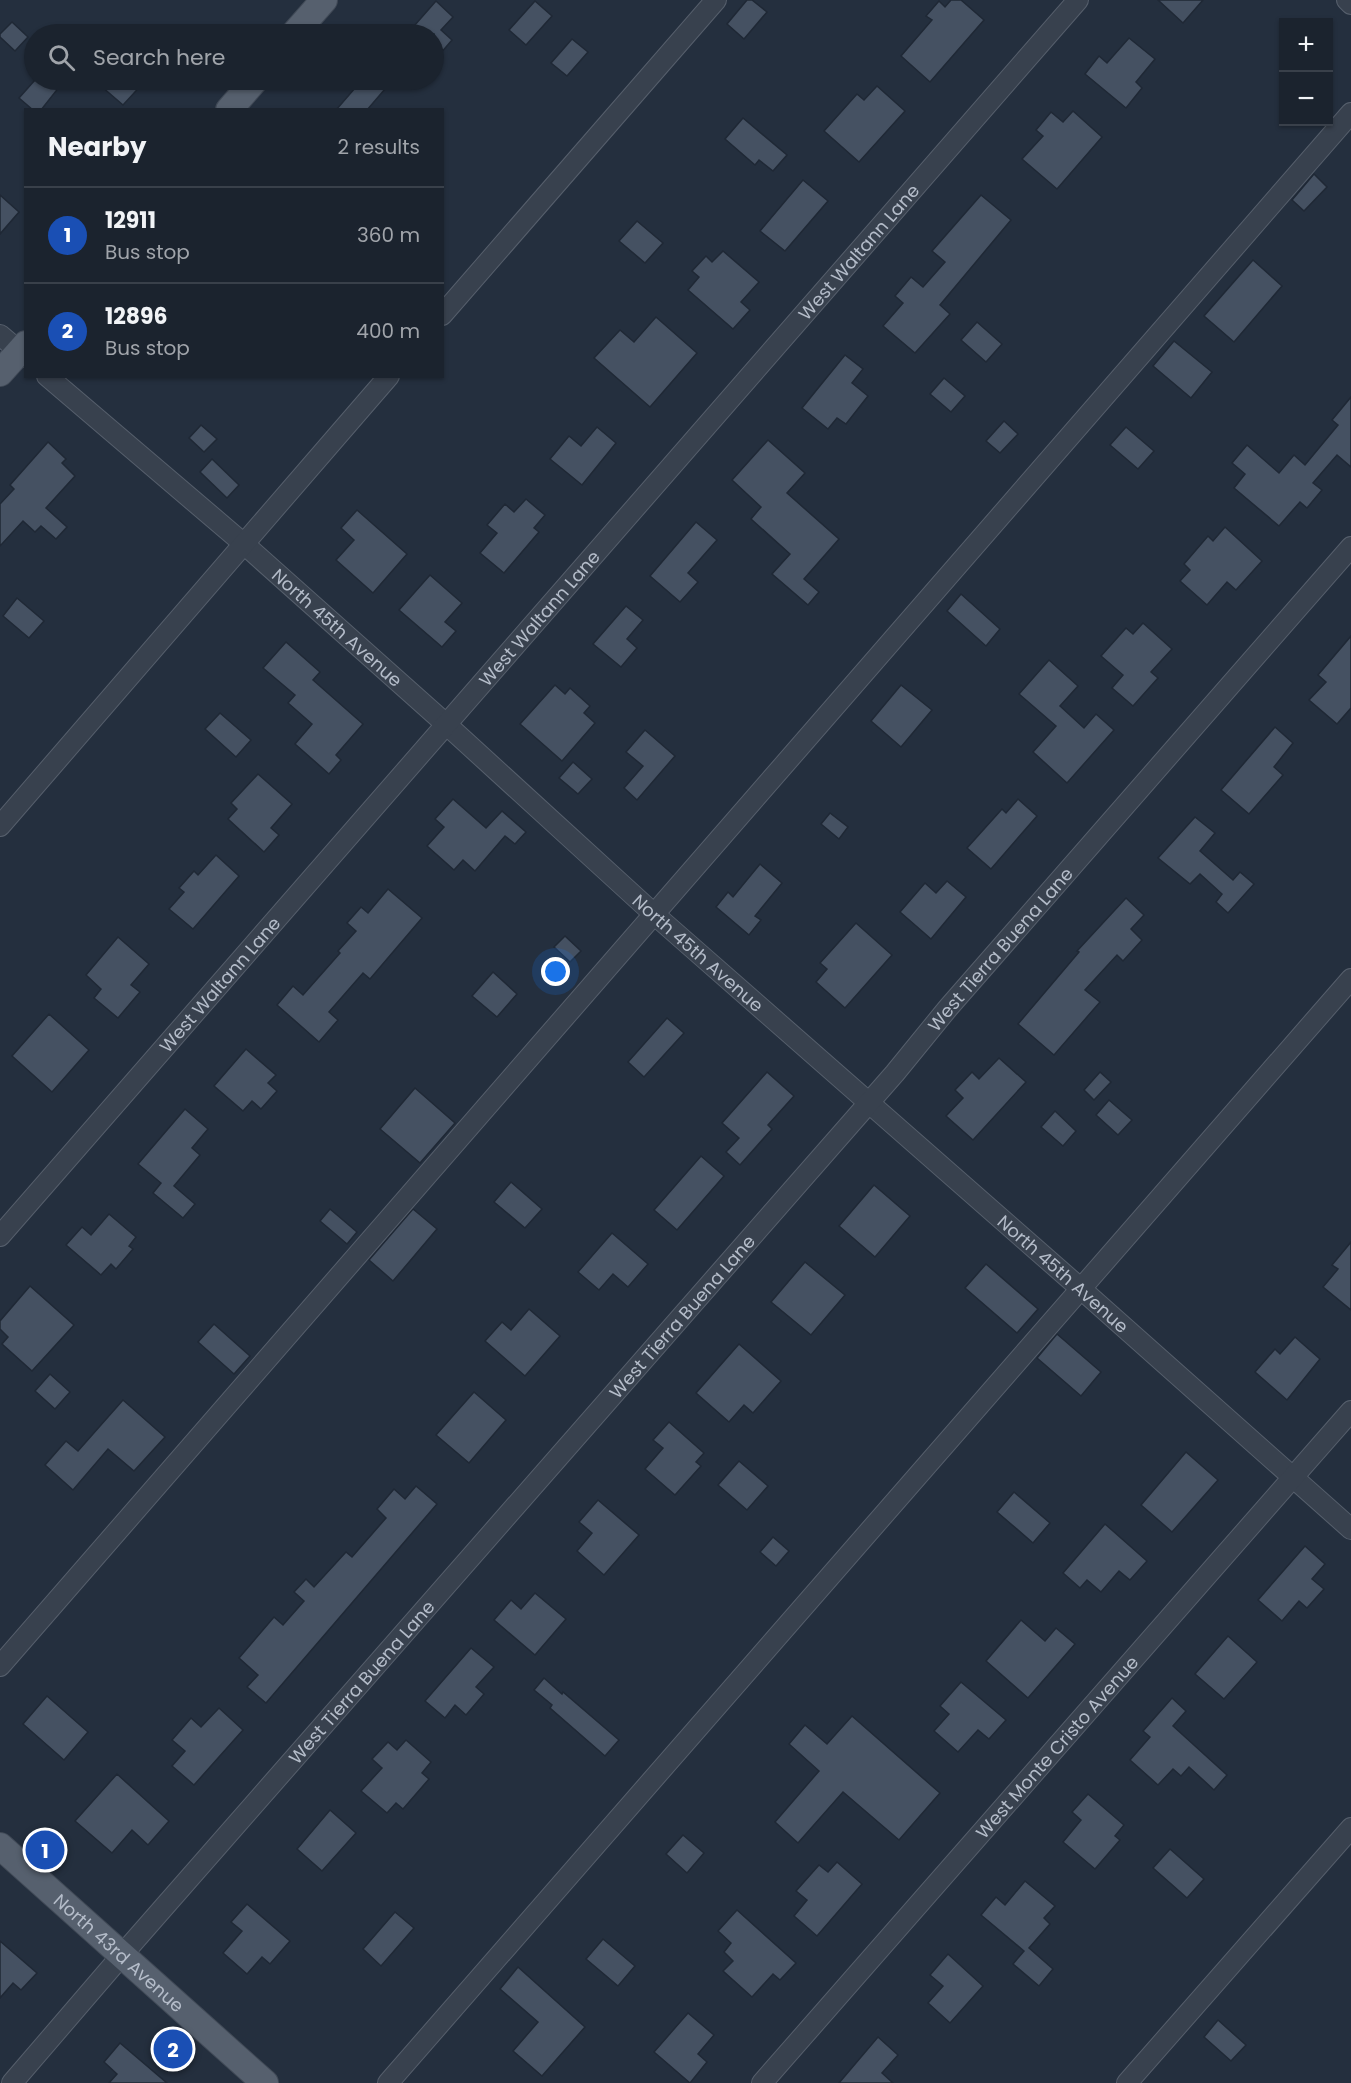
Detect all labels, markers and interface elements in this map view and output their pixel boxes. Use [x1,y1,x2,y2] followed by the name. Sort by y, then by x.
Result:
[1279,18,1333,126] map controls
[1279,18,1333,72] button: +
[24,24,444,90] search box
[45,41,78,74] icon: search
[93,42,226,73] text: Search here
[1279,72,1333,126] button: −
[48,129,146,165] text: Nearby
[337,133,420,161] text: 2 results
[792,178,925,325] street label: West Waltann Lane
[105,205,156,236] text: 12911
[64,221,71,249] text: 1
[357,221,420,249] text: 360 m
[105,238,190,266] text: Bus stop
[105,301,168,332] text: 12896
[62,317,73,345] text: 2
[356,317,420,345] text: 400 m
[105,334,190,362] text: Bus stop
[473,545,605,691] street label: West Waltann Lane
[267,562,408,692] street label: North 45th Avenue
[922,861,1078,1036] street label: West Tierra Buena Lane
[627,888,769,1017] street label: North 45th Avenue
[153,911,286,1058] street label: West Waltann Lane
[541,957,570,986] your location
[992,1209,1134,1338] street label: North 45th Avenue
[603,1229,760,1404] street label: West Tierra Buena Lane
[283,1595,440,1769] street label: West Tierra Buena Lane
[970,1650,1144,1844] street label: West Monte Cristo Avenue
[26,1828,64,1872] pin: 1
[49,1888,190,2018] street label: North 43rd Avenue
[154,2026,192,2072] pin: 2

